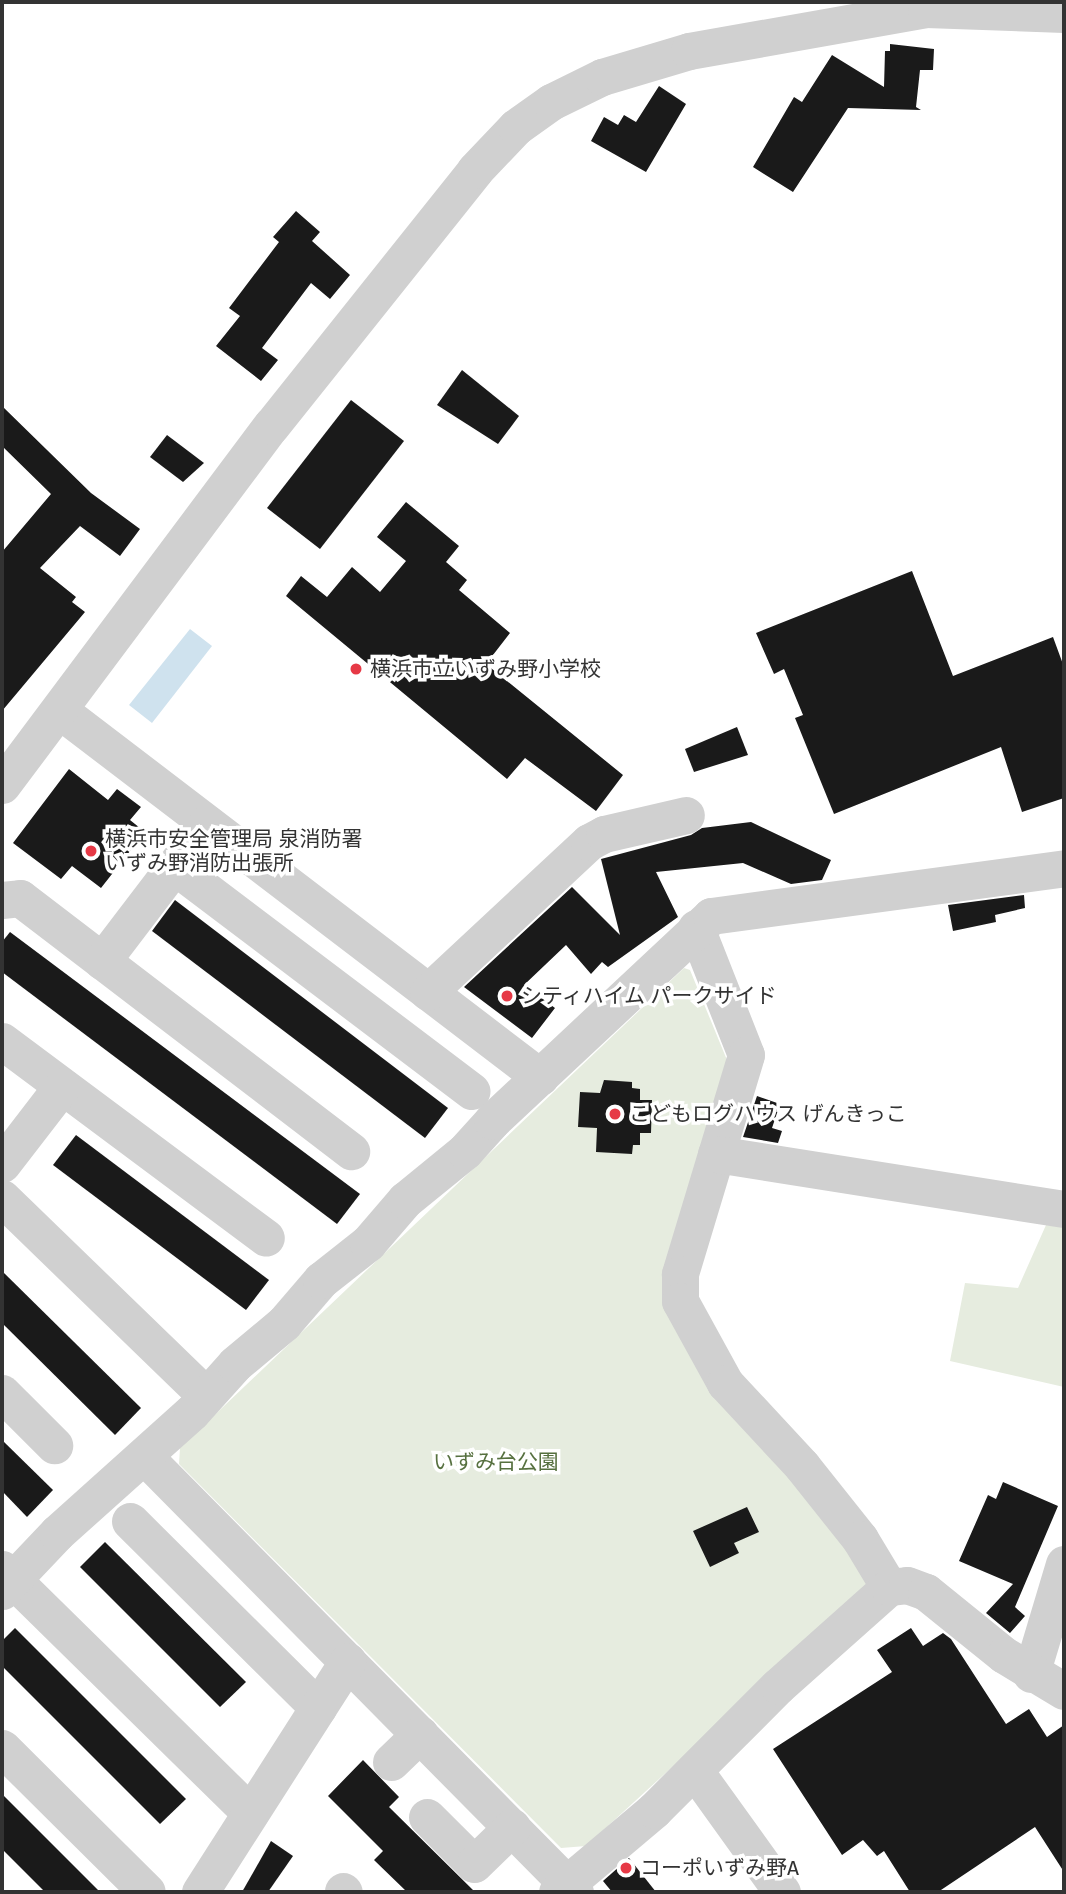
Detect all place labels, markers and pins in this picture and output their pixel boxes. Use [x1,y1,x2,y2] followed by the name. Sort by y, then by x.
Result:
[370,656,601,682] place label: 横浜市立いずみ野小学校
[348,661,364,677] marker: 横浜市立いずみ野小学校
[105,826,363,876] place label: 横浜市安全管理局 泉消防署 いずみ野消防出張所
[83,843,99,859] marker: 横浜市安全管理局 泉消防署 いずみ野消防出張所
[521,983,779,1009] place label: シティハイム パークサイド
[499,988,515,1004] marker: シティハイム パークサイド
[629,1101,908,1127] place label: こどもログハウス げんきっこ
[607,1106,623,1122] marker: こどもログハウス げんきっこ
[640,1855,799,1881] place label: コーポいずみ野A
[618,1860,634,1876] marker: コーポいずみ野A

